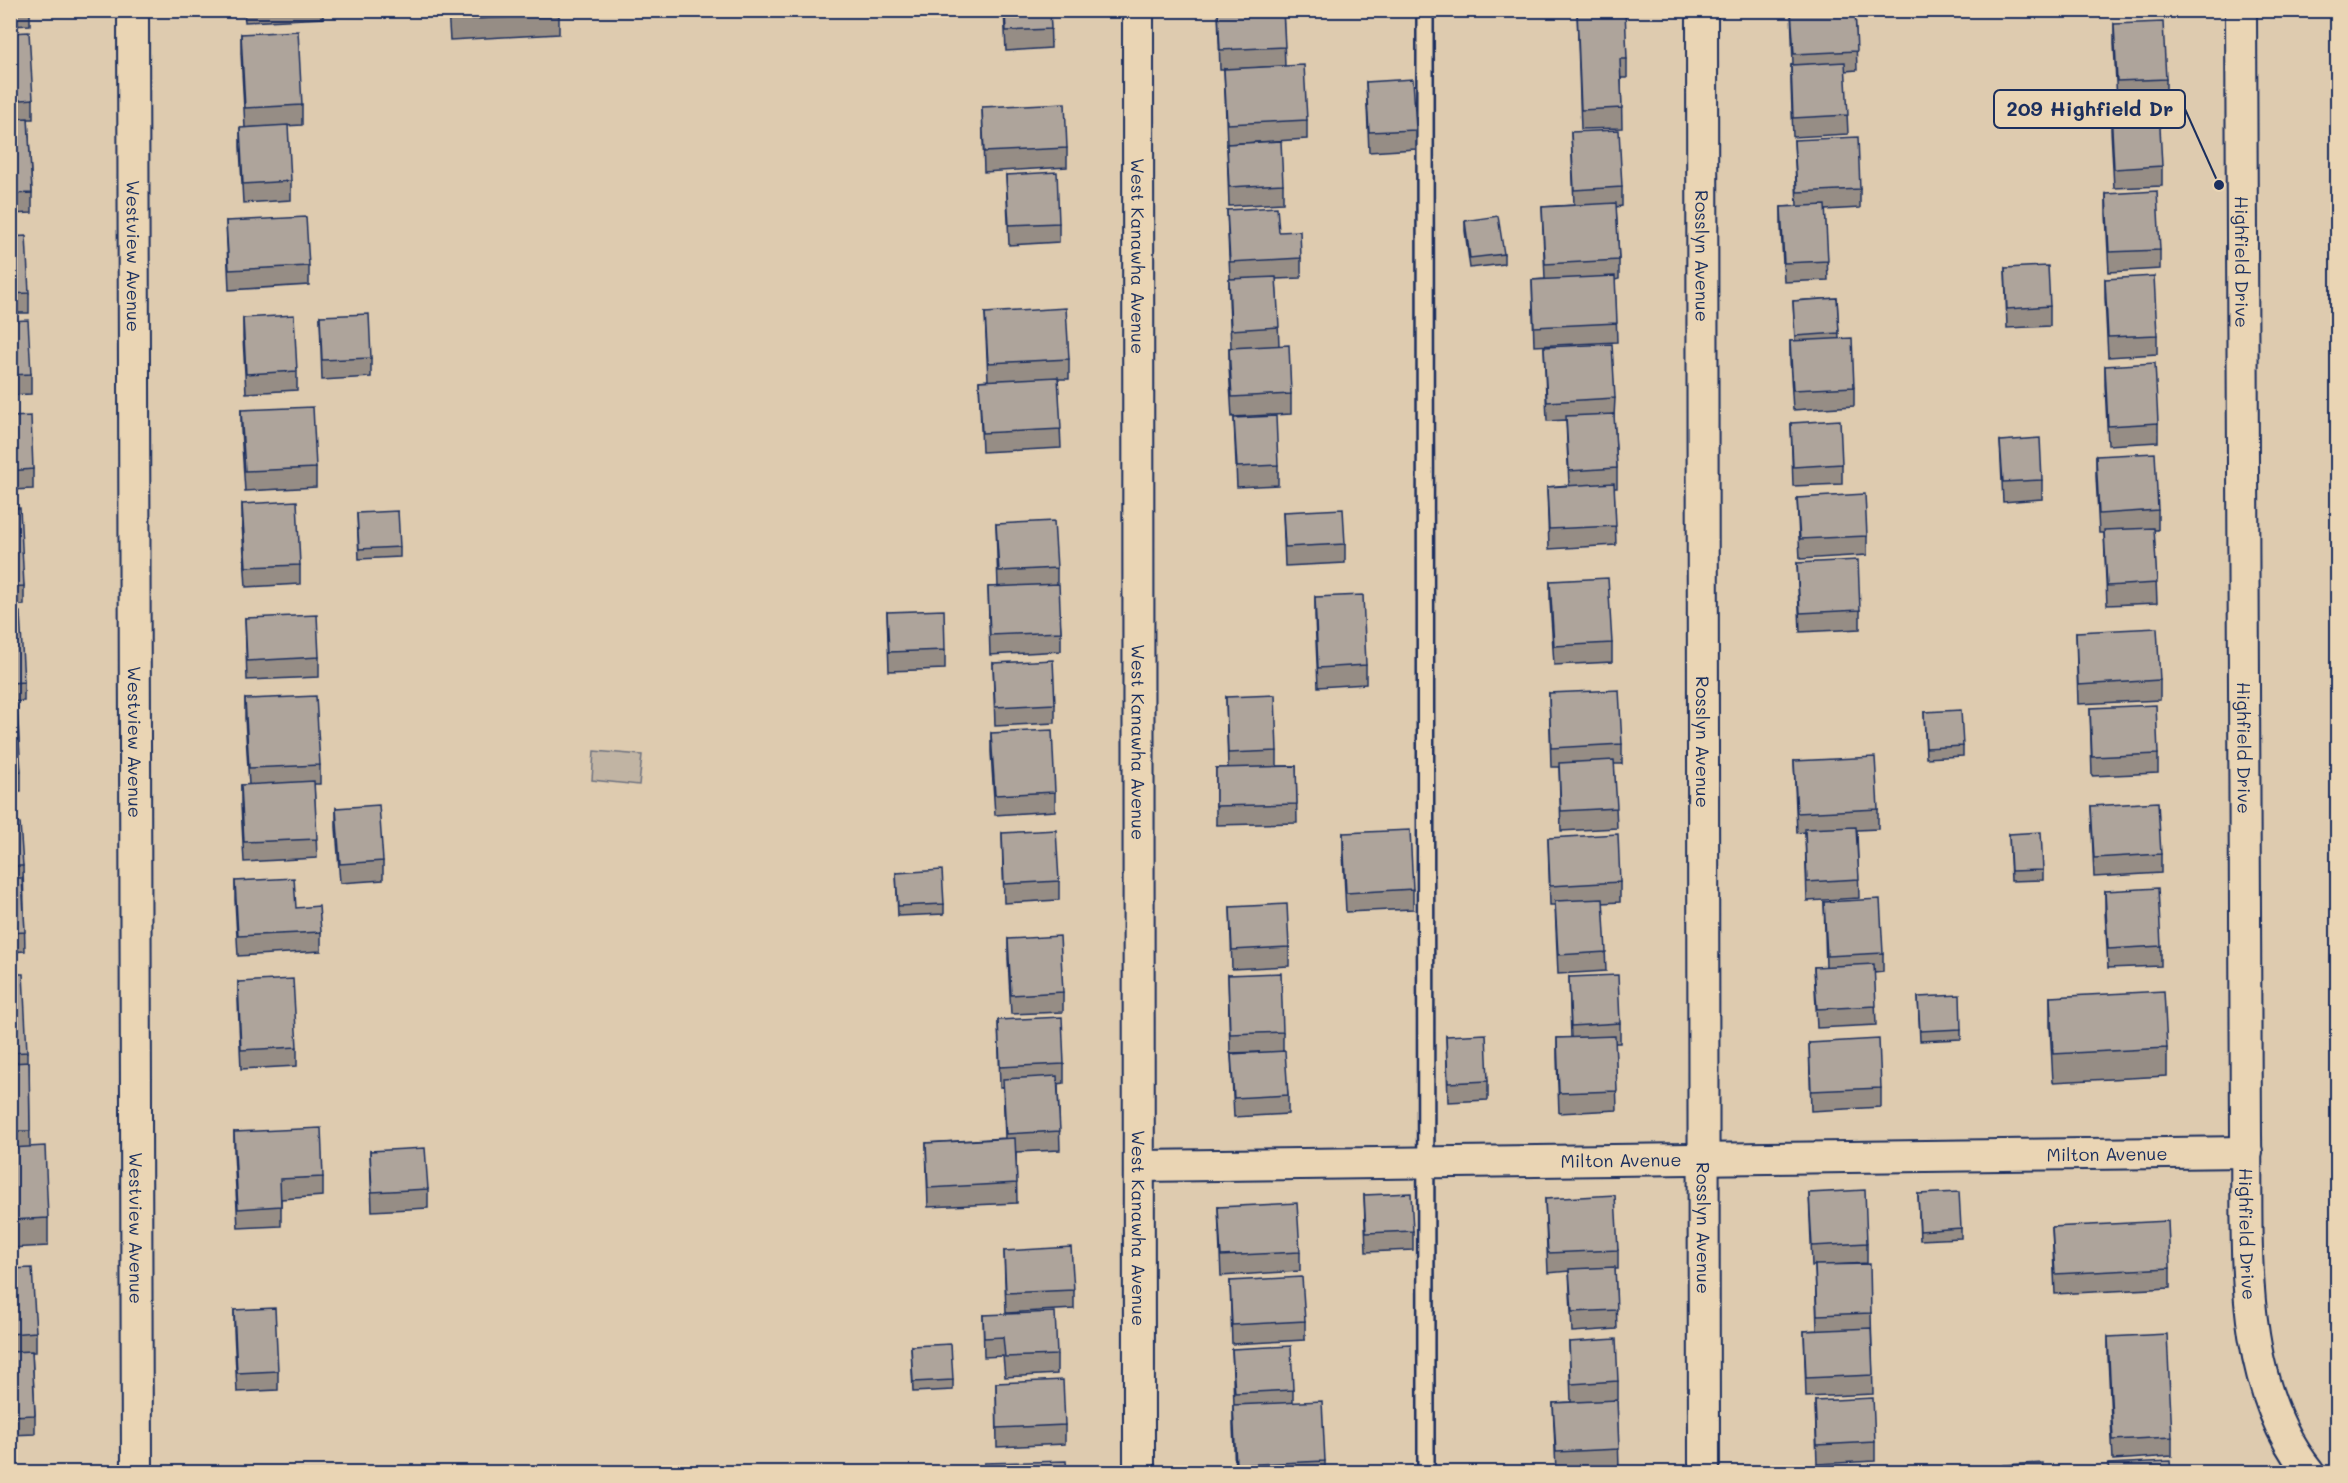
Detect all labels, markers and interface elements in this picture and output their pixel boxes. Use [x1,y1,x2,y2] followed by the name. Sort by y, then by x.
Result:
[1994,90,2185,128] callout: 209 Highfield Dr
[2007,95,2173,121] text: 209 Highfield Dr
[1126,158,1150,354] street label: West Kanawha Avenue
[121,180,146,332] street label: Westview Avenue
[1690,190,1714,322] street label: Rosslyn Avenue
[2230,196,2254,328] street label: Highfield Drive
[1126,644,1151,840] street label: West Kanawha Avenue
[123,666,147,818] street label: Westview Avenue
[1691,676,1715,808] street label: Rosslyn Avenue
[2232,682,2257,814] street label: Highfield Drive
[1127,1130,1151,1326] street label: West Kanawha Avenue
[2046,1141,2168,1167] street label: Milton Avenue
[1560,1147,1682,1173] street label: Milton Avenue
[124,1152,149,1304] street label: Westview Avenue
[1692,1162,1716,1294] street label: Rosslyn Avenue
[2234,1168,2262,1301] street label: Highfield Drive

